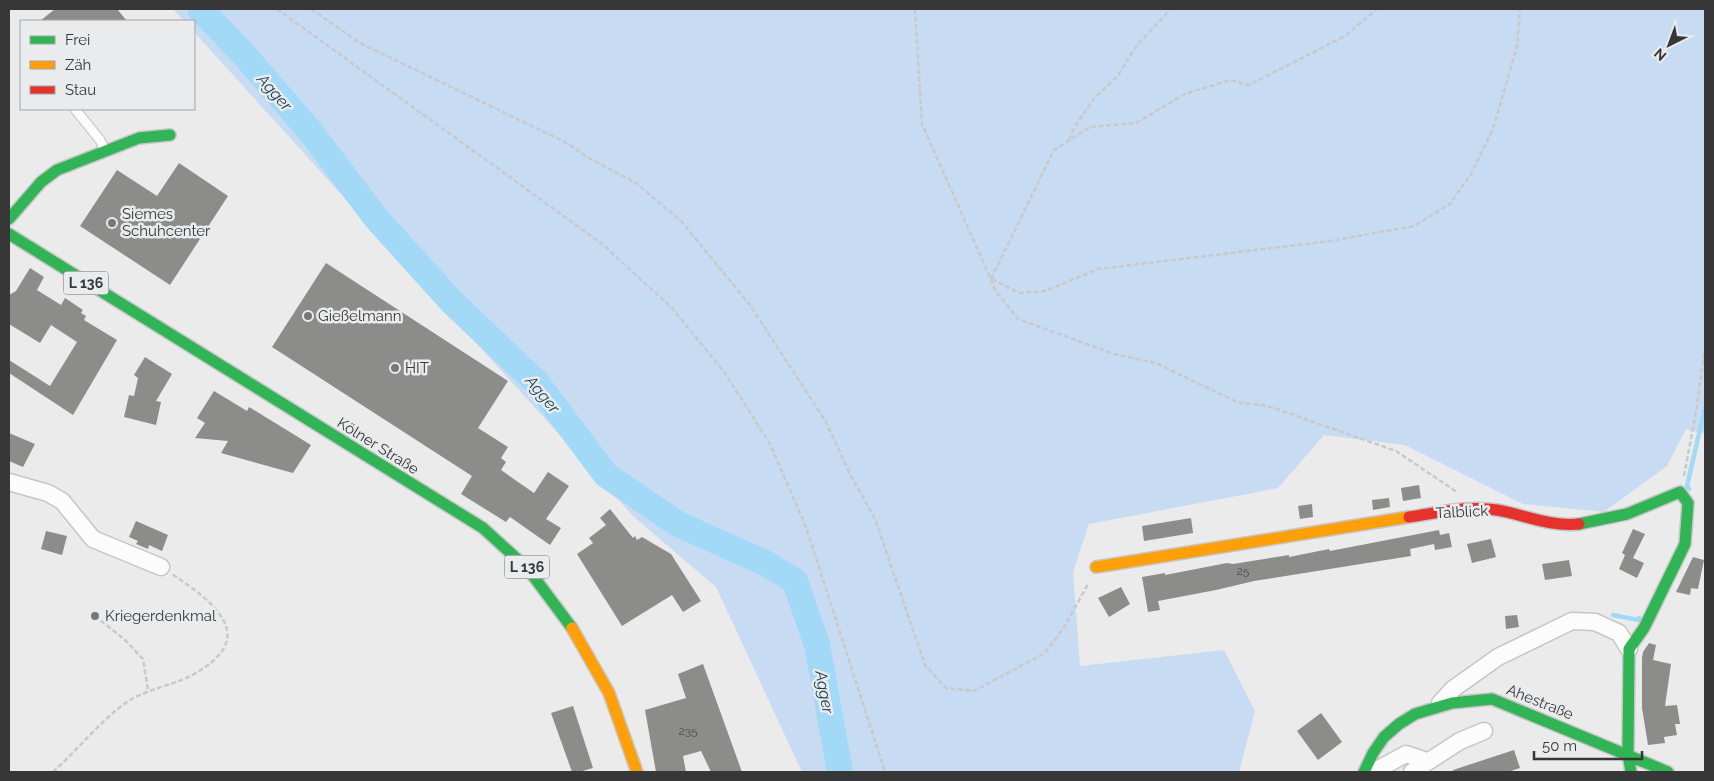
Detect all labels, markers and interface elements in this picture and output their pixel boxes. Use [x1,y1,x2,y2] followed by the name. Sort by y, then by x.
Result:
[20,20,195,110] legend
[1644,20,1694,70] north arrow
[65,31,90,49] text: Frei
[1651,45,1670,64] text: N
[65,56,91,74] text: Zäh
[252,69,296,115] water label: Agger
[65,81,96,99] text: Stau
[122,205,211,240] place label: Siemes Schuhcenter
[106,217,118,229] marker: Siemes Schuhcenter
[64,272,108,294] road number: L 136
[318,307,401,325] place label: Gießelmann
[302,310,314,322] marker: Gießelmann
[405,359,429,377] place label: HIT
[389,362,401,374] marker: HIT
[521,371,564,417] water label: Agger
[334,414,422,478] street label: Kölner Straße
[1435,502,1489,522] street label: Talblick
[504,556,550,578] road number: L 136
[1237,564,1250,578] house number: 25
[105,607,217,625] place label: Kriegerdenkmal
[89,610,101,622] marker: Kriegerdenkmal
[811,668,838,715] water label: Agger
[1504,680,1576,724] street label: Ahestraße
[678,724,698,738] house number: 235
[1534,728,1642,760] scale bar
[1542,737,1577,755] text: 50 m

